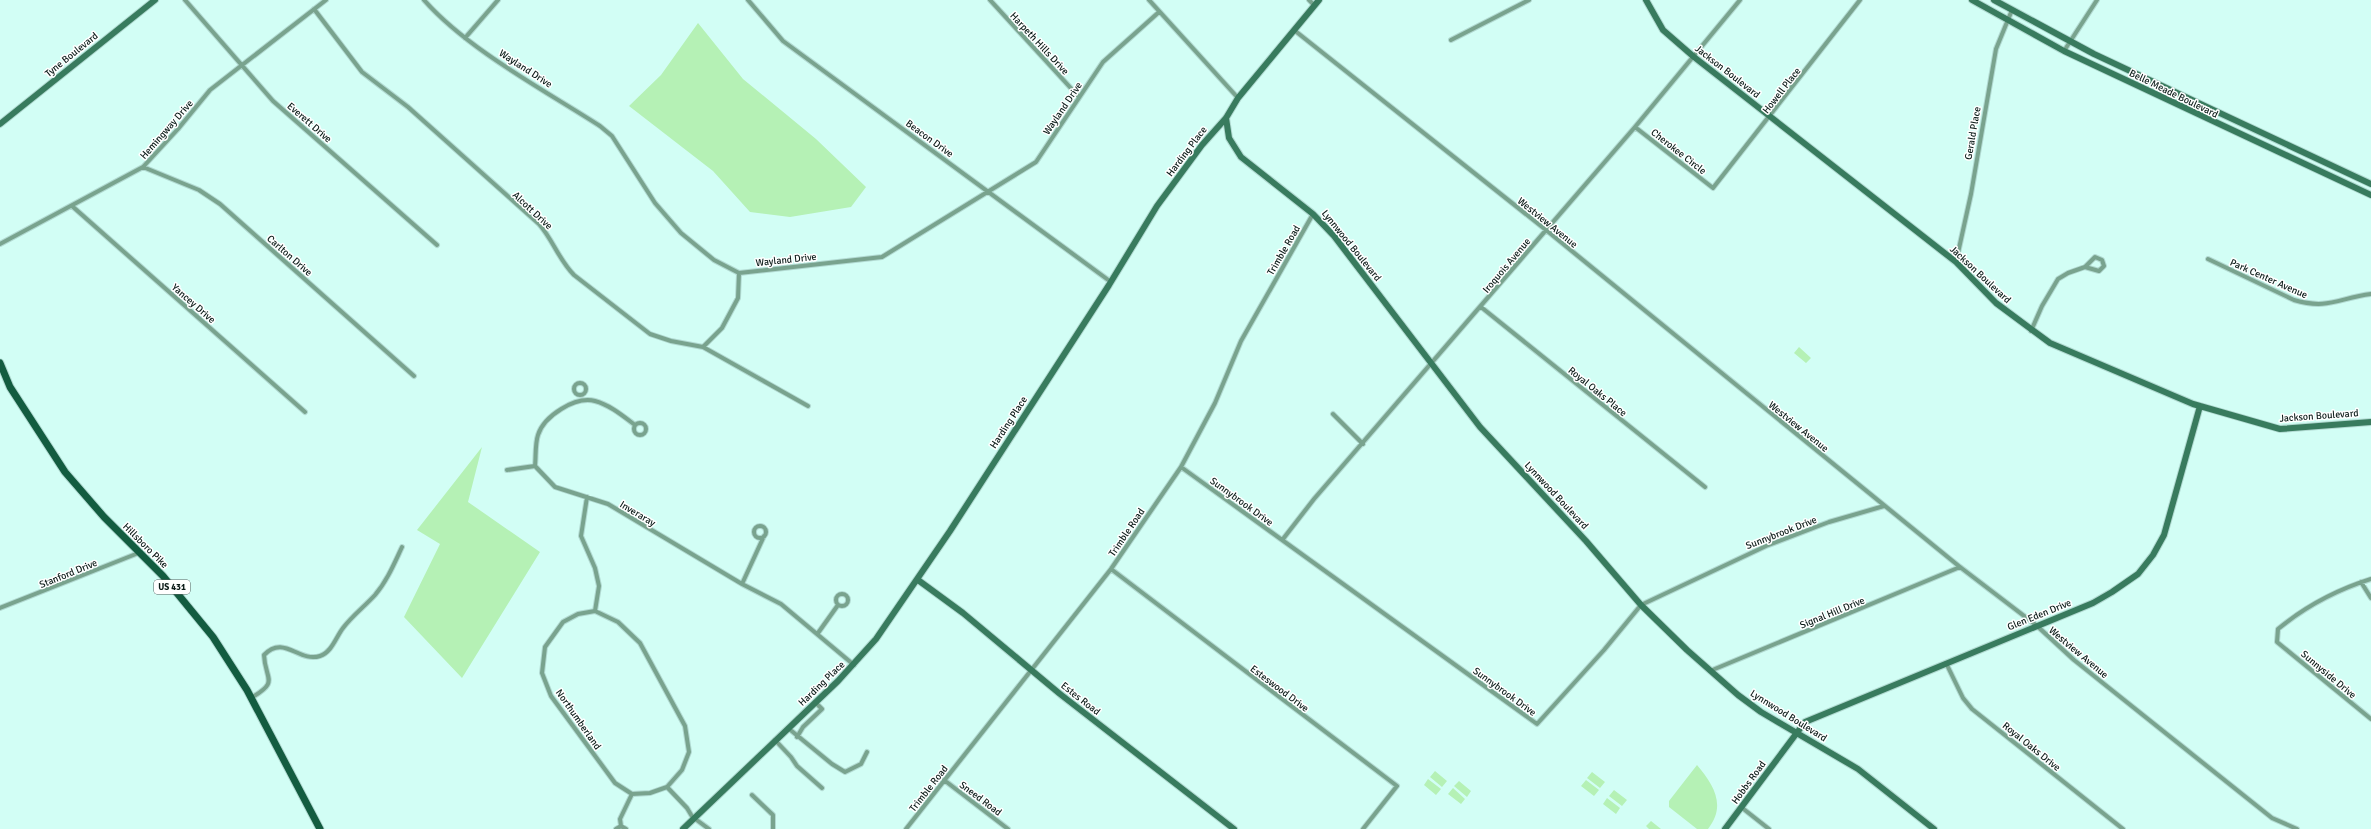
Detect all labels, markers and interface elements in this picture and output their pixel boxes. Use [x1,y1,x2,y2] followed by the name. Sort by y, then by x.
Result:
[1007,10,1071,77] street label: Harpeth Hills Drive
[43,30,100,80] street label: Tyne Boulevard
[1693,43,1762,101] street label: Jackson Boulevard
[497,47,554,91] street label: Wayland Drive
[1760,65,1804,116] street label: Howell Place
[2127,67,2220,121] street label: Belle Meade Boulevard
[1041,80,1085,137] street label: Wayland Drive
[138,98,196,162] street label: Hemingway Drive
[285,100,334,145] street label: Everett Drive
[1962,106,1984,161] street label: Gerald Place
[903,118,956,160] street label: Beacon Drive
[1164,124,1210,179] street label: Harding Place
[1648,126,1708,177] street label: Cherokee Circle
[510,189,555,232] street label: Alcott Drive
[1515,195,1580,251] street label: Westview Avenue
[1319,208,1384,284] street label: Lynnwood Boulevard
[1265,223,1303,278] street label: Trimble Road
[264,233,314,279] street label: Carlton Drive
[1480,236,1533,296] street label: Iroquois Avenue
[1947,243,2013,306] street label: Jackson Boulevard
[755,251,817,269] street label: Wayland Drive
[2228,256,2309,301] street label: Park Center Avenue
[169,282,218,326] street label: Yancey Drive
[1566,364,1629,419] street label: Royal Oaks Place
[988,394,1030,451] street label: Harding Place
[1766,399,1831,455] street label: Westview Avenue
[2279,407,2359,425] street label: Jackson Boulevard
[1522,459,1591,532] street label: Lynnwood Boulevard
[1207,475,1275,529] street label: Sunnybrook Drive
[617,499,658,529] street label: Inveraray
[1106,506,1147,559] street label: Trimble Road
[1744,514,1819,552] street label: Sunnybrook Drive
[120,521,170,571] street label: Hillsboro Pike
[38,557,99,591] street label: Stanford Drive
[154,580,190,594] road number: US 431
[1798,594,1867,631] street label: Signal Hill Drive
[2006,597,2073,633] street label: Glen Eden Drive
[2046,624,2110,681] street label: Westview Avenue
[2298,648,2358,701] street label: Sunnyside Drive
[796,659,847,709] street label: Harding Place
[1248,663,1311,715] street label: Esteswood Drive
[1470,665,1538,719] street label: Sunnybrook Drive
[1058,680,1102,718] street label: Estes Road
[553,687,603,752] street label: Northumberland
[1748,687,1829,744] street label: Lynnwood Boulevard
[2000,720,2063,774] street label: Royal Oaks Drive
[1729,759,1769,807] street label: Hobbs Road
[907,763,951,814] street label: Trimble Road
[957,779,1004,819] street label: Sneed Road

